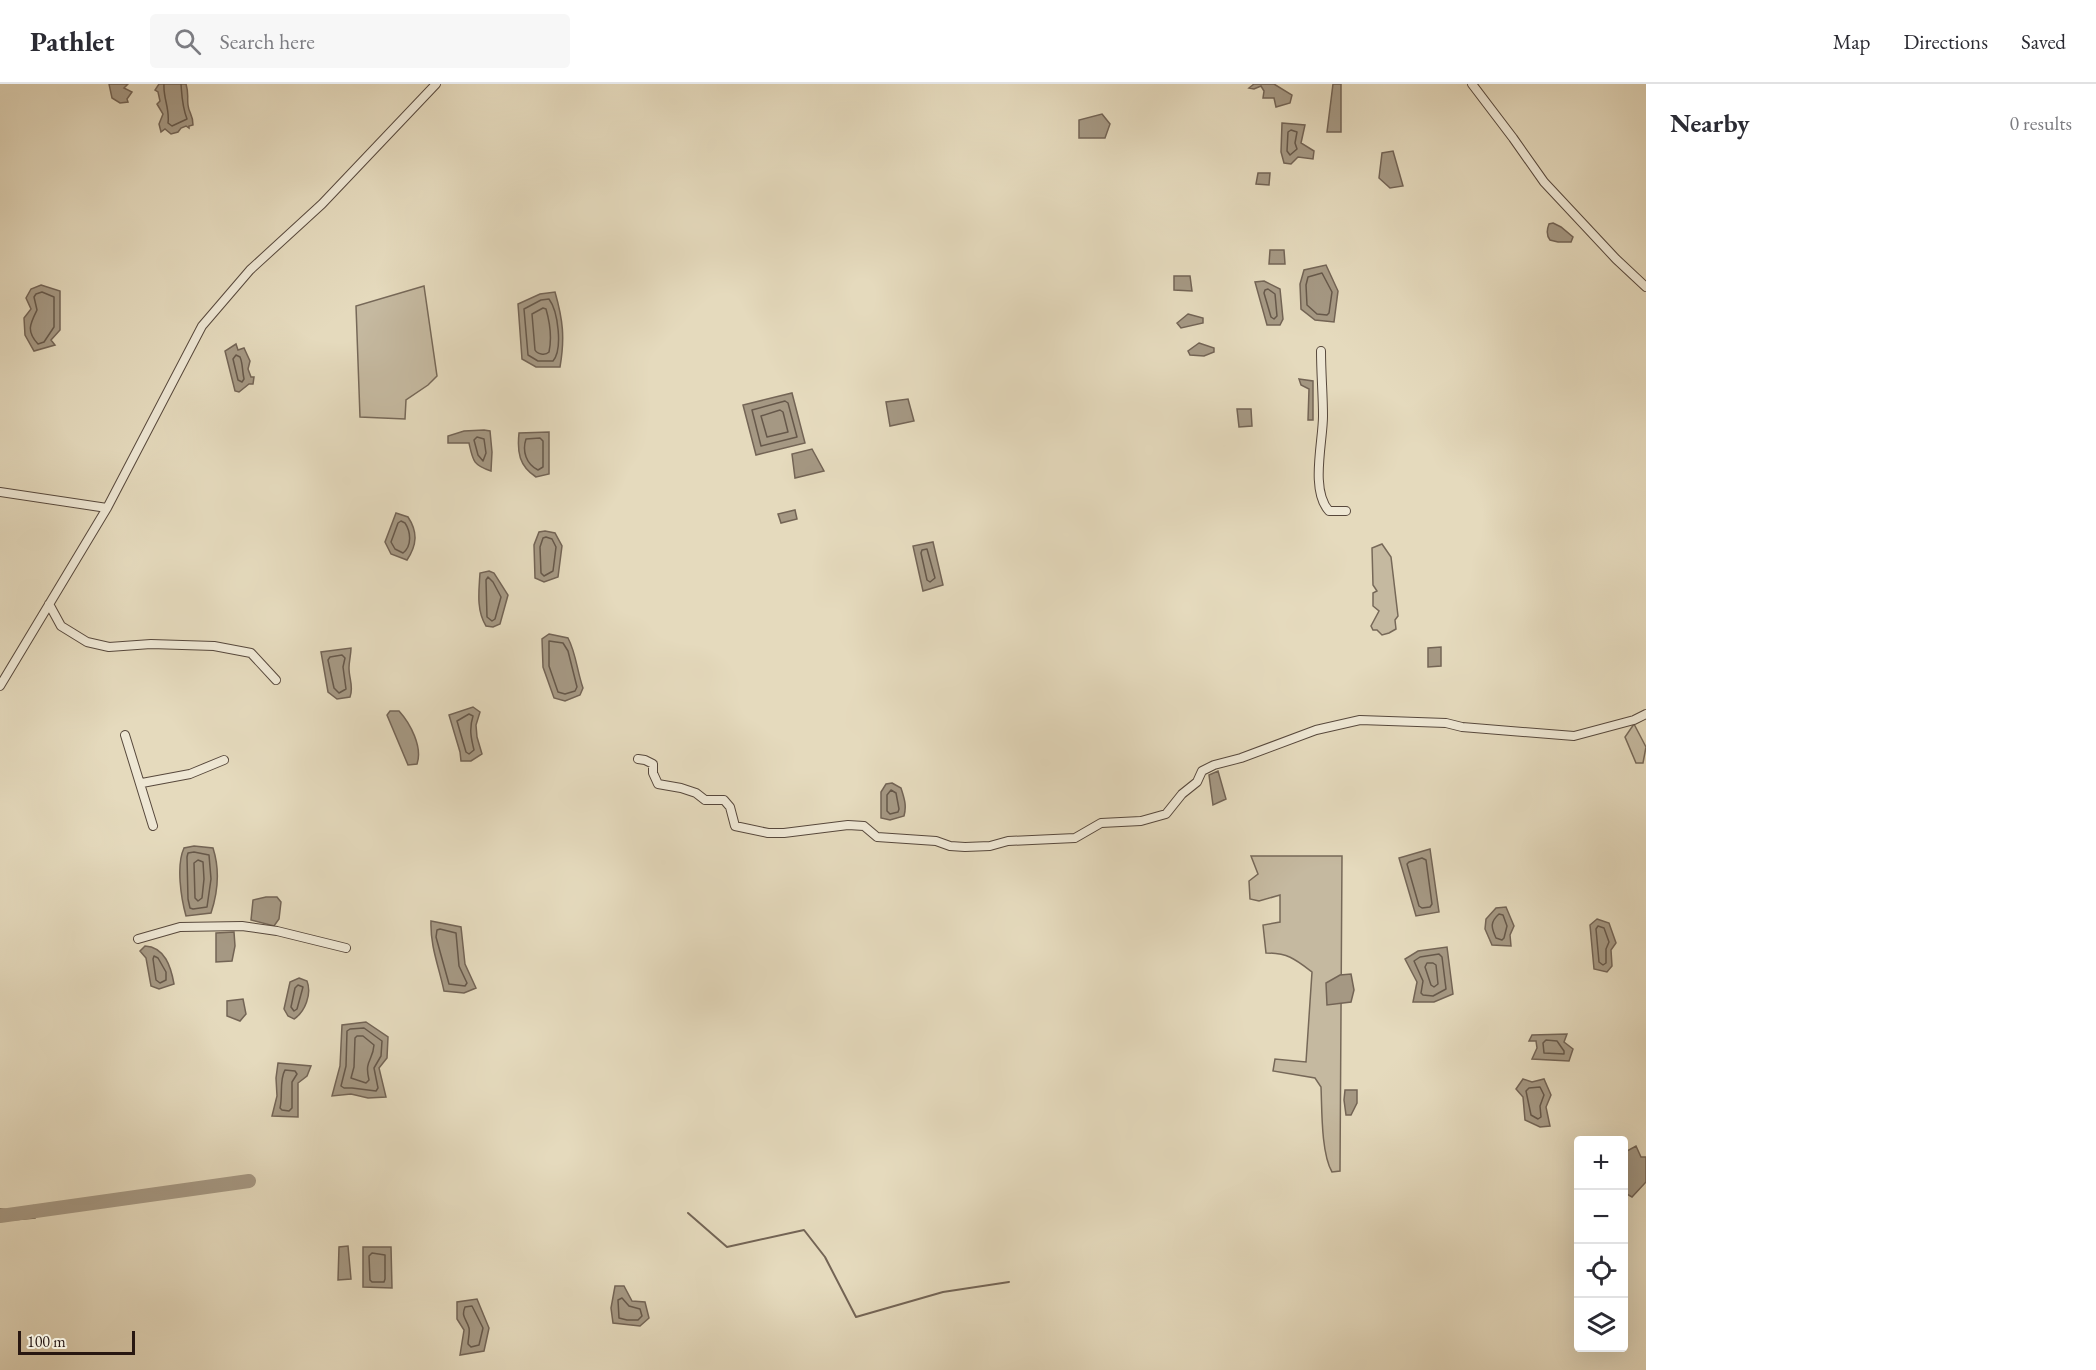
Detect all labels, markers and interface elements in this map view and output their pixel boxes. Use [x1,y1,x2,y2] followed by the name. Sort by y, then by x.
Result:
[150,14,570,68] search box
[30,23,114,59] text: Pathlet
[171,25,204,58] icon: search
[219,27,315,56] text: Search here
[1833,28,1870,55] text: Map
[1903,28,1988,55] text: Directions
[2021,28,2066,55] text: Saved
[1670,106,1750,140] text: Nearby
[2009,110,2072,136] text: 0 results
[1574,1136,1628,1352] map controls
[1574,1136,1628,1190] button: +
[1574,1190,1628,1244] button: −
[1574,1244,1628,1298] button: locate
[1574,1298,1628,1352] button: layers
[18,1328,135,1356] scale bar
[27,1331,66,1352] text: 100 m

